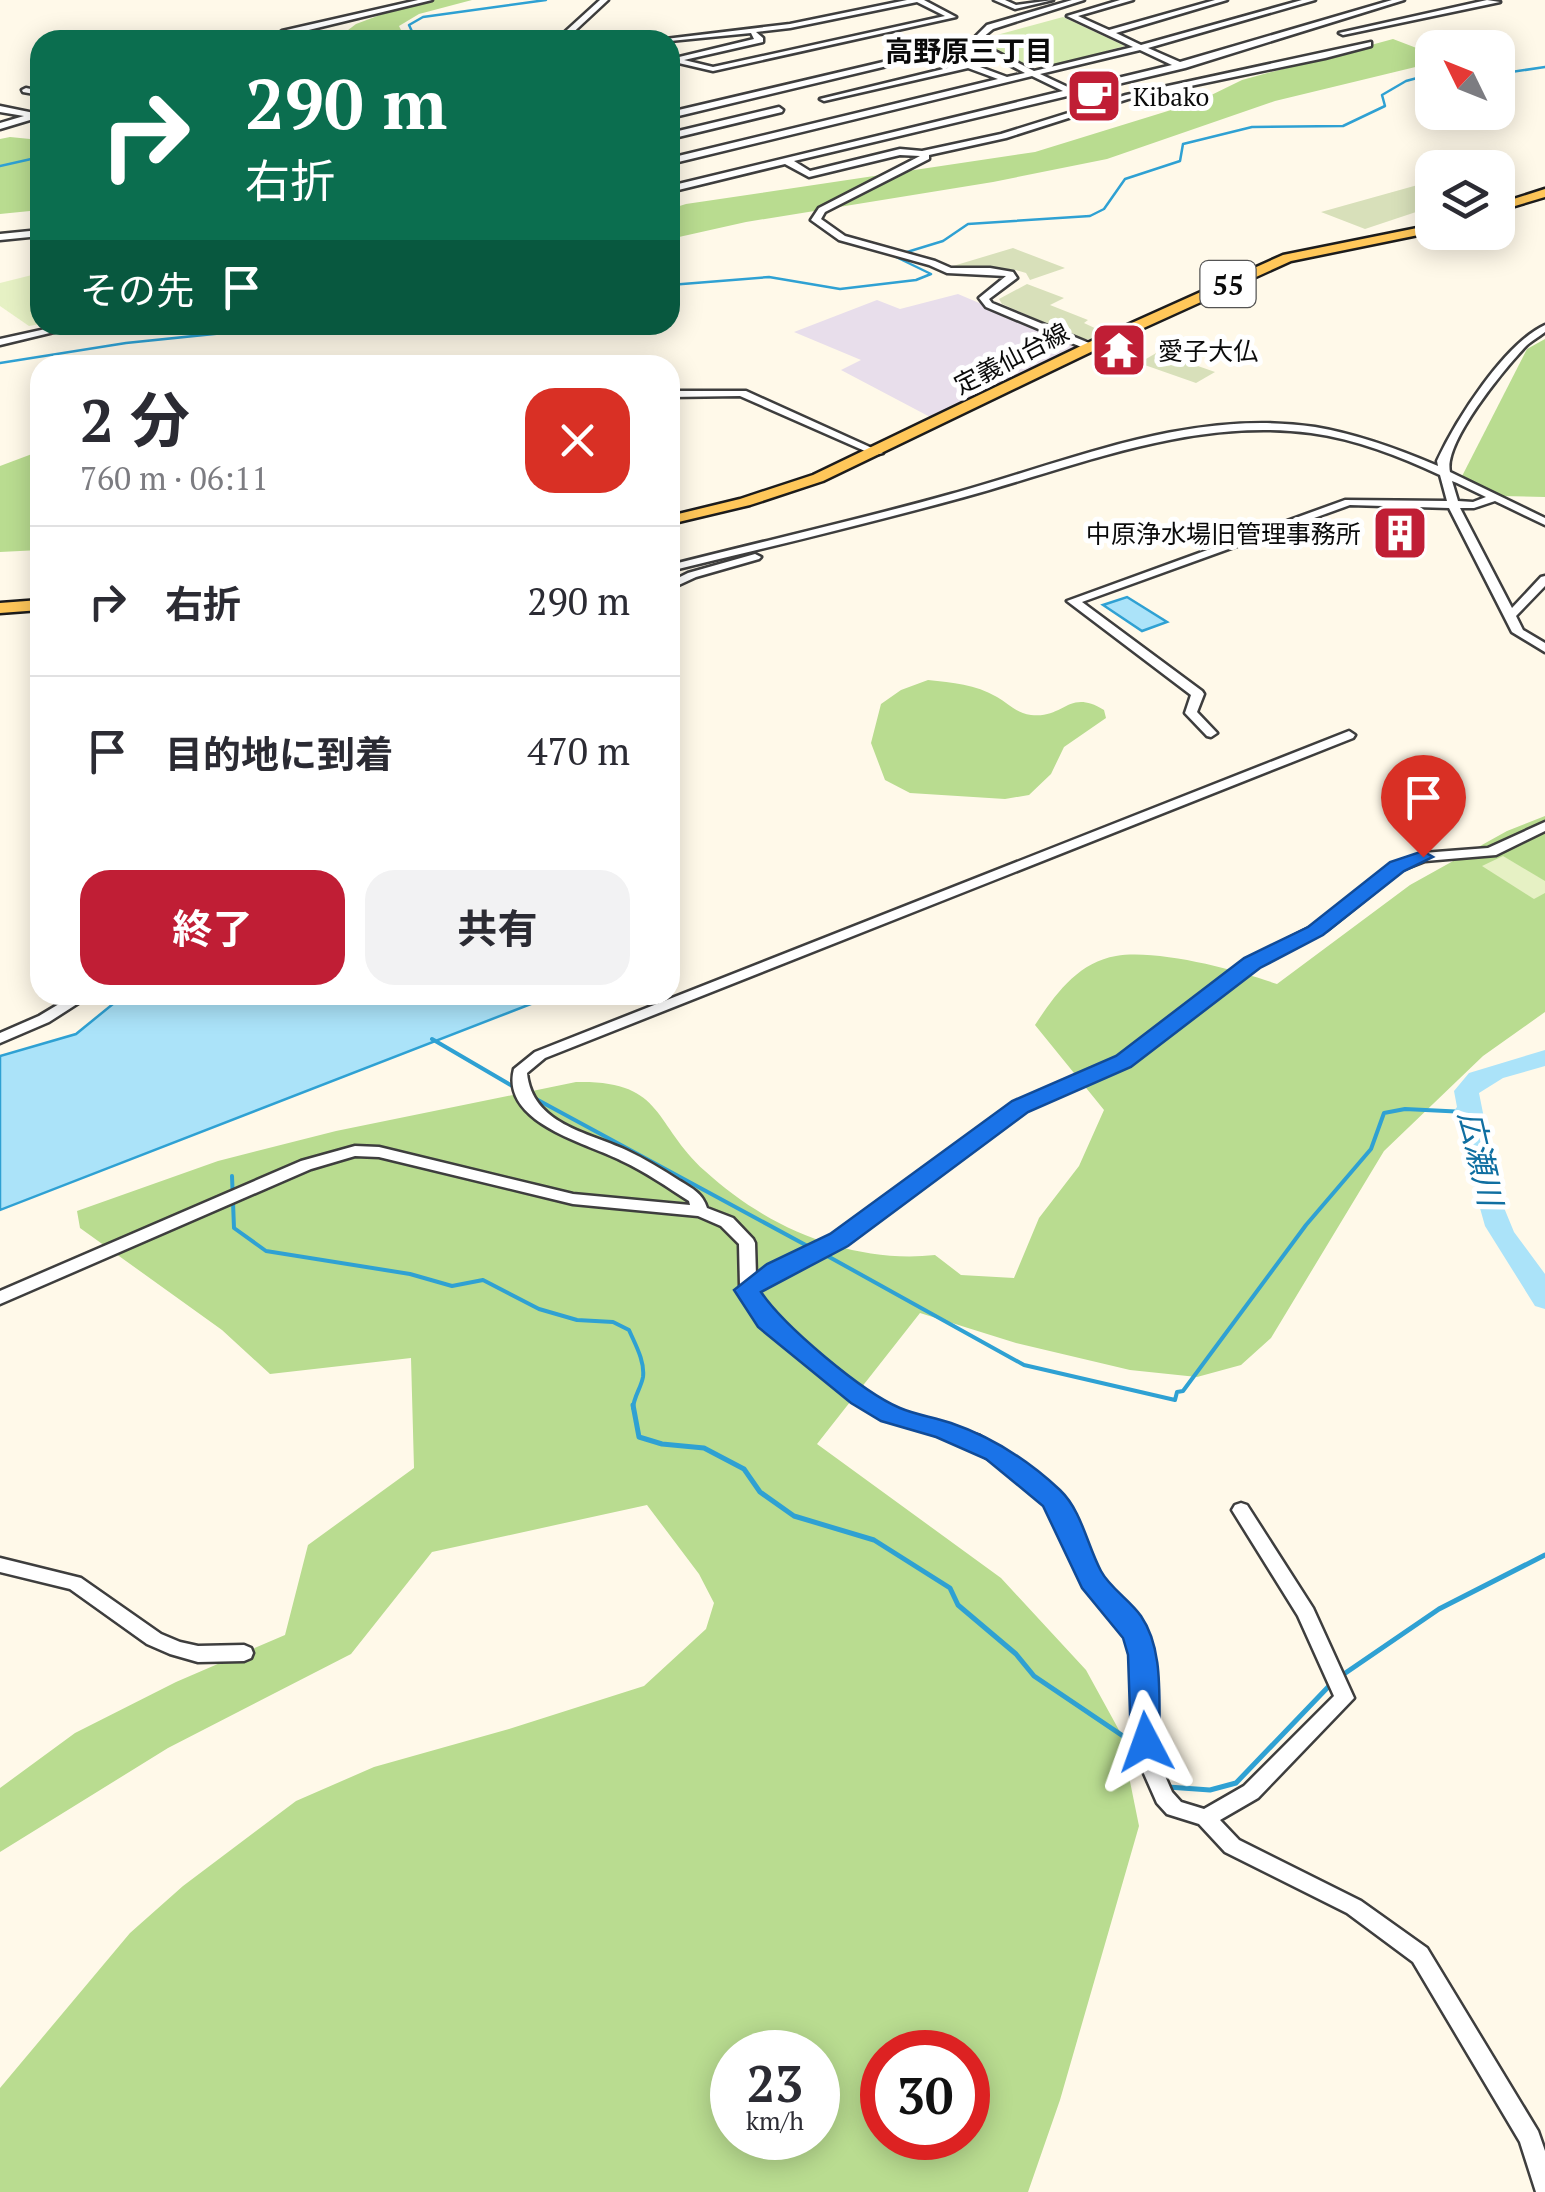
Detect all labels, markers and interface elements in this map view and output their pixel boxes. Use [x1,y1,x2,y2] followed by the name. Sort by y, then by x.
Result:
[1415,30,1515,130] north arrow
[1415,30,1515,250] map controls
[885,32,1053,69] district label: 高野原三丁目
[245,56,447,149] text: 290 m
[1064,66,1124,126] cafe icon: Kibako
[80,70,210,200] icon: right
[1133,80,1209,113] place label: Kibako
[245,150,335,210] text: 右折
[1415,150,1515,250] button: layers
[214,260,269,315] icon: arrive
[1200,261,1256,307] road number: 55
[80,265,194,315] text: その先
[948,315,1074,401] street label: 定義仙台線
[1089,320,1149,380] temple icon: 愛子大仏
[1158,334,1258,367] place label: 愛子大仏
[80,380,190,459] text: 2 分
[525,388,630,493] button: close
[80,457,268,499] text: 760 m · 06:11
[1370,503,1430,563] building icon: 中原浄水場旧管理事務所
[1086,517,1361,550] place label: 中原浄水場旧管理事務所
[80,574,135,629] icon: right
[527,576,630,626] text: 290 m
[165,579,241,629] text: 右折
[80,724,135,779] icon: arrive
[527,726,630,776] text: 470 m
[165,729,393,779] text: 目的地に到着
[1381,755,1466,858] pin
[1396,770,1451,825] icon: arrive
[80,870,345,985] button: 終了
[365,870,630,985] button: 共有
[1450,1106,1513,1212] water label: 広瀬川
[1094,1690,1198,1794] position arrow
[860,2030,990,2160] speed limit sign: 30
[747,2050,803,2116] text: 23
[746,2104,804,2137] text: km/h

